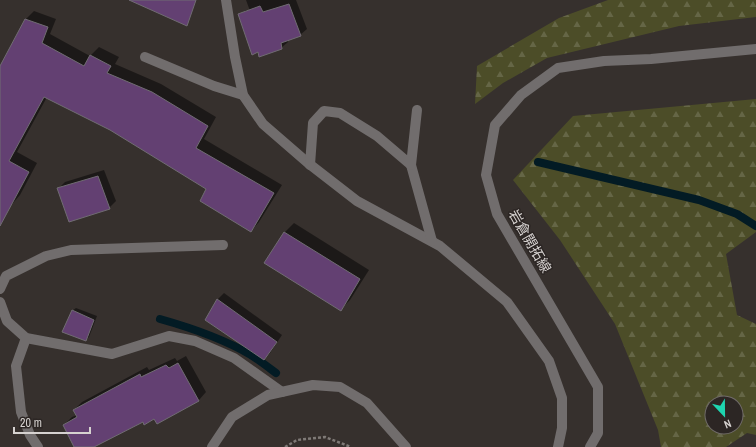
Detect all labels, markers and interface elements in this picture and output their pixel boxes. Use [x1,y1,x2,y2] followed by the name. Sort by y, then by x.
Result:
[505,206,555,276] street label: 岩倉開拓線
[704,395,744,435] north arrow
[14,409,90,435] scale bar
[20,415,42,431] text: 20 m
[722,417,733,432] text: N

